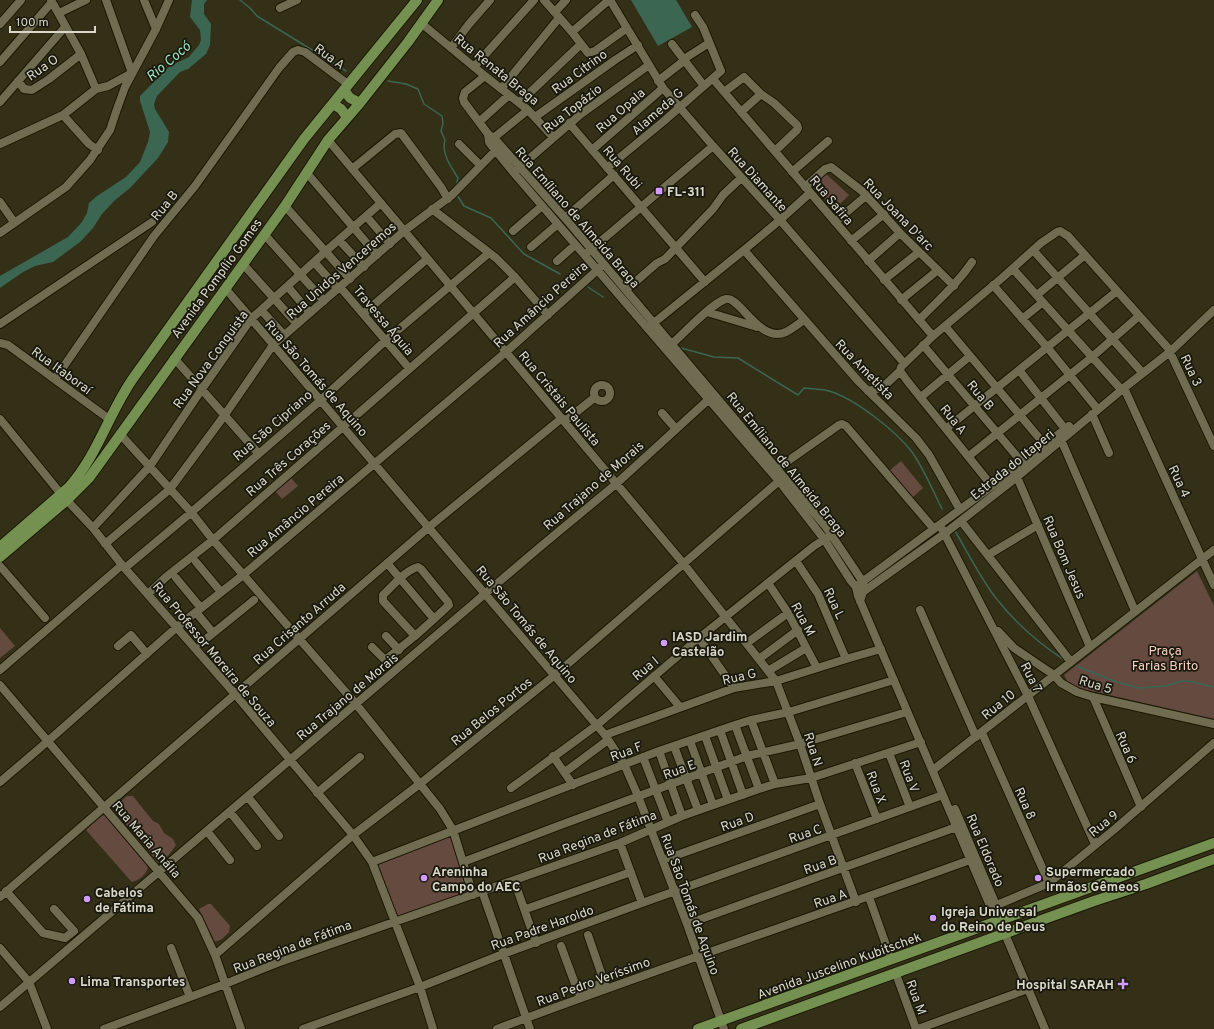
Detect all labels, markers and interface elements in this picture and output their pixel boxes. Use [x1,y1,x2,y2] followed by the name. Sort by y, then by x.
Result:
[10,8,95,34] scale bar
[16,15,49,31] text: 100 m
[450,31,541,110] street label: Rua Renata Braga
[143,38,196,86] water label: Rio Cocó
[310,41,347,74] street label: Rua A
[549,47,611,98] street label: Rua Citrino
[24,52,62,85] street label: Rua O
[541,82,606,137] street label: Rua Topázio
[593,86,649,137] street label: Rua Opala
[629,86,688,139] street label: Alameda G
[598,143,645,193] street label: Rua Rubi
[511,144,642,292] street label: Rua Emíliano de Almeida Braga
[723,145,790,216] street label: Rua Diamante
[805,173,856,229] street label: Rua Safira
[859,176,936,255] street label: Rua Joana D'arc
[667,185,705,201] place label: FL-311
[654,186,664,196] marker: FL-311
[149,188,183,225] street label: Rua B
[169,216,266,342] street label: Avenida Pompílio Gomes
[284,219,401,324] street label: Rua Unidos Venceremos
[491,259,592,352] street label: Rua Amâncio Pereira
[349,282,418,360] street label: Travessa Águia
[171,308,253,412] street label: Rua Nova Conquista
[261,318,370,441] street label: Rua São Tomás de Aquino
[831,337,896,404] street label: Rua Ametista
[28,344,95,400] street label: Rua Itaboraí
[514,349,603,450] street label: Rua Cristais Paulista
[1176,352,1205,389] street label: Rua 3
[962,378,997,415] street label: Rua B
[230,388,316,465] street label: Rua São Cipriano
[722,390,849,541] street label: Rua Emíliano de Almeida Braga
[936,402,969,439] street label: Rua A
[244,418,335,501] street label: Rua Três Corações
[968,427,1058,504] street label: Estrada do Itaperi
[541,439,648,534] street label: Rua Trajano de Morais
[1164,463,1193,501] street label: Rua 4
[245,471,348,562] street label: Rua Amâncio Pereira
[1038,514,1088,602] street label: Rua Bom Jesus
[471,563,579,688] street label: Rua São Tomás de Aquino
[148,580,279,731] street label: Rua Professor Moreira de Souza
[251,580,350,669] street label: Rua Crisanto Arruda
[819,585,847,622] street label: Rua L
[786,600,818,640] street label: Rua M
[672,630,747,661] place label: IASD Jardim Castelão
[659,638,669,648] marker: IASD Jardim Castelão
[1132,644,1198,675] park label: Praça Farias Brito
[294,650,402,745] street label: Rua Trajano de Morais
[630,654,663,685] street label: Rua I
[1016,660,1045,696] street label: Rua 7
[721,666,758,690] street label: Rua G
[1077,673,1114,699] street label: Rua 5
[448,675,536,750] street label: Rua Belos Portos
[979,687,1019,724] street label: Rua 10
[1111,729,1139,766] street label: Rua 6
[799,731,825,769] street label: Rua N
[608,739,645,766] street label: Rua F
[661,758,698,784] street label: Rua E
[895,758,922,795] street label: Rua V
[862,769,889,806] street label: Rua X
[1010,785,1038,823] street label: Rua 8
[108,798,183,882] street label: Rua Maria Anália
[536,808,659,868] street label: Rua Regina de Fátima
[1086,808,1122,841] street label: Rua 9
[719,809,757,836] street label: Rua D
[962,812,1007,890] street label: Rua Eldorado
[787,822,824,848] street label: Rua C
[656,832,722,977] street label: Rua São Tomás de Aquino
[802,852,840,879] street label: Rua B
[432,865,520,896] place label: Areninha Campo do AEC
[1046,865,1139,896] place label: Supermercado Irmãos Gêmeos
[419,873,429,883] marker: Areninha Campo do AEC
[1033,873,1043,883] marker: Supermercado Irmãos Gêmeos
[95,886,154,917] place label: Cabelos de Fátima
[812,887,850,913] street label: Rua A
[82,894,92,904] marker: Cabelos de Fátima
[489,903,596,955] street label: Rua Padre Haroldo
[941,905,1045,936] place label: Igreja Universal do Reino de Deus
[928,913,938,923] marker: Igreja Universal do Reino de Deus
[231,918,354,978] street label: Rua Regina de Fátima
[756,930,924,1004] street label: Avenida Juscelino Kubitschek
[535,955,653,1011] street label: Rua Pedro Veríssimo
[80,975,186,991] place label: Lima Transportes
[67,976,77,986] marker: Lima Transportes
[901,978,929,1017] street label: Rua M
[1016,978,1114,994] place label: Hospital SARAH
[1117,978,1129,990] marker: Hospital SARAH

